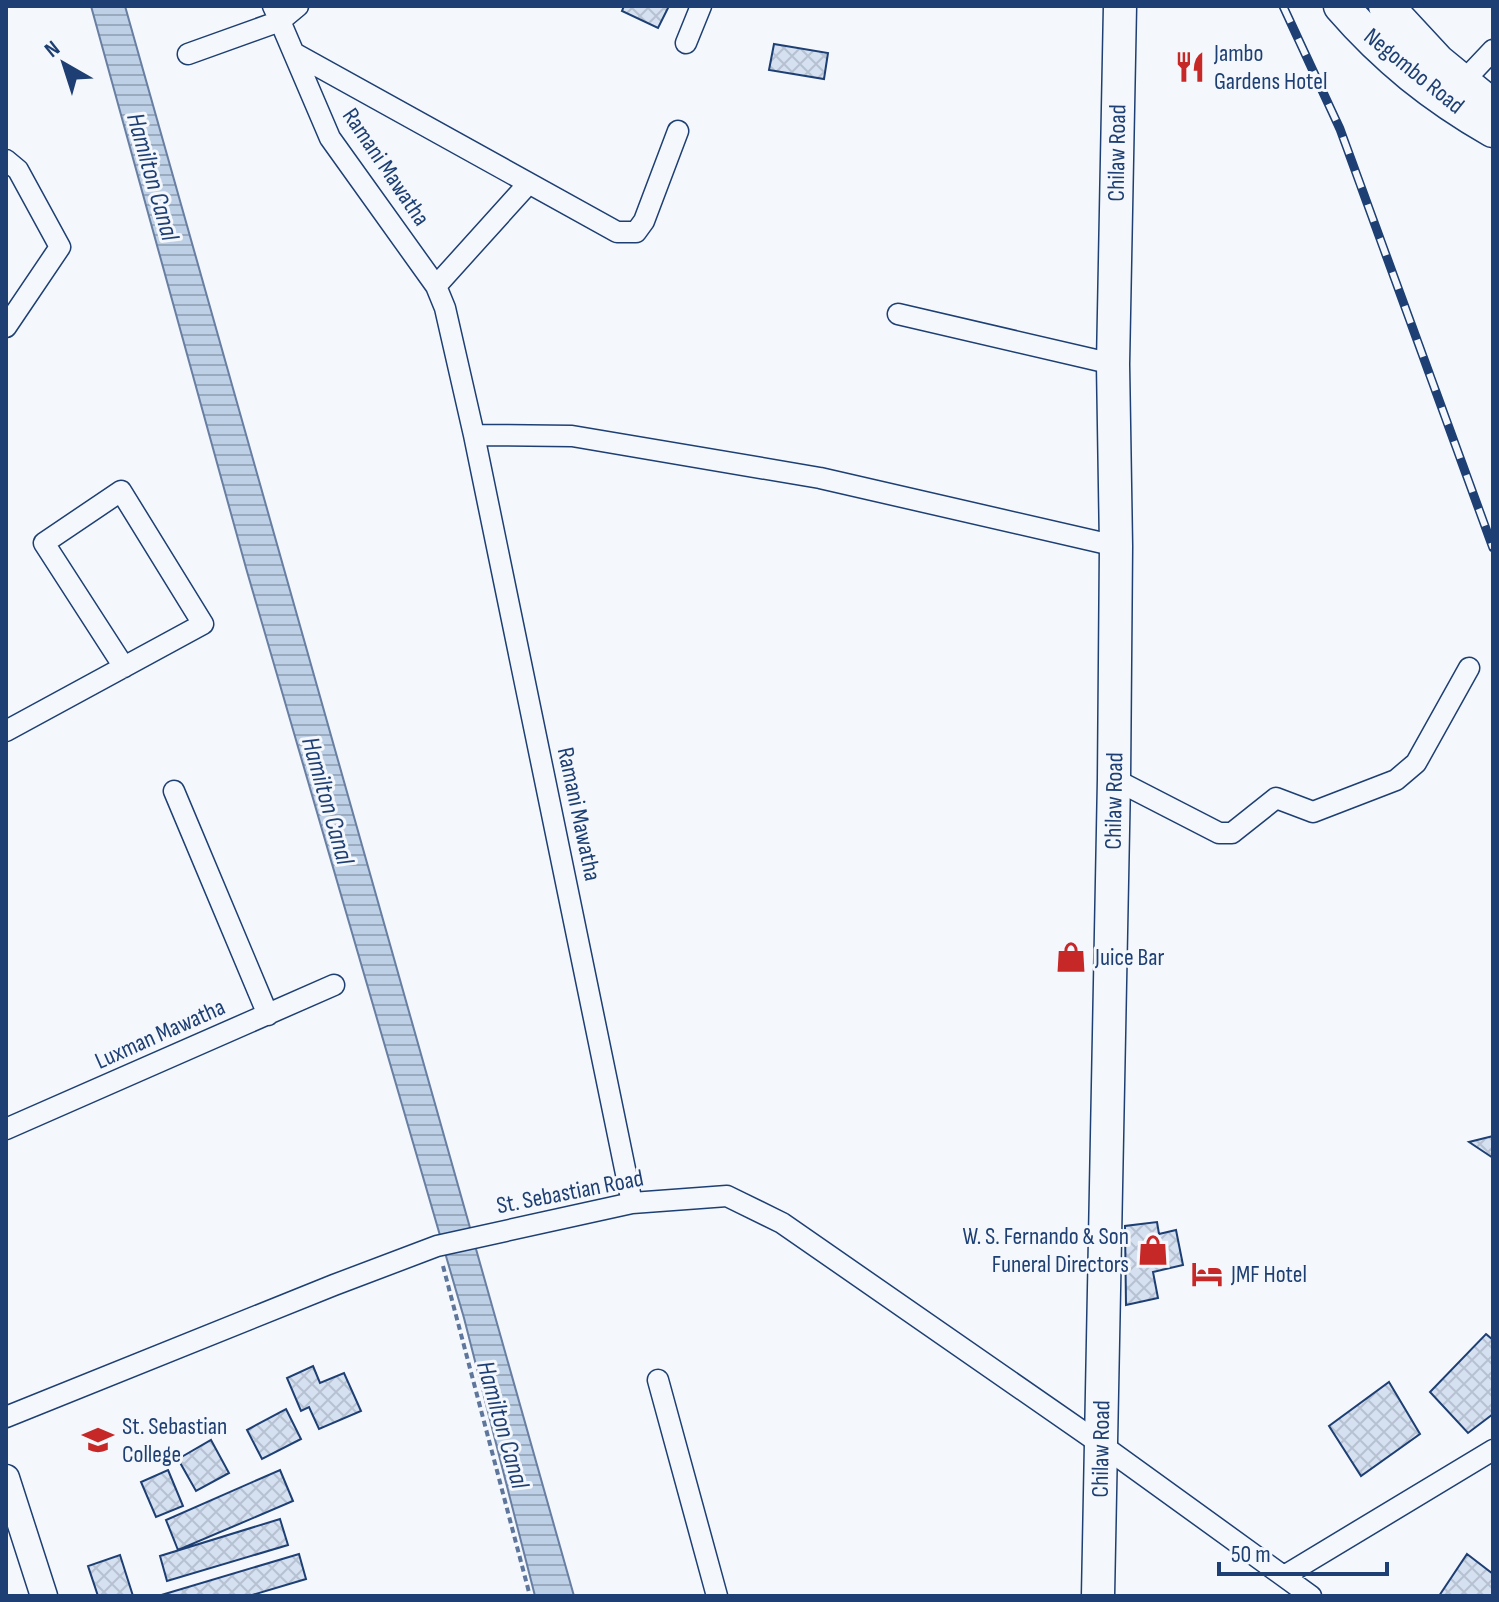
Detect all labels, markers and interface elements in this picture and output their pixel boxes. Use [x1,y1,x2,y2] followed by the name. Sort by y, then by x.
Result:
[1358,22,1470,120] street label: Negombo Road
[24,24,104,104] north arrow
[39,35,65,64] text: N
[1213,39,1327,96] place label: Jambo Gardens Hotel
[1173,50,1207,84] restaurant icon: Jambo Gardens Hotel
[336,103,436,231] street label: Ramani Mawatha
[1102,104,1132,202] street label: Chilaw Road
[119,110,185,246] water label: Hamilton Canal
[294,734,360,870] water label: Hamilton Canal
[551,745,607,883] street label: Ramani Mawatha
[1099,752,1129,850] street label: Chilaw Road
[1054,940,1088,974] shop icon: Juice Bar
[1094,943,1164,972] place label: Juice Bar
[90,992,230,1076] street label: Luxman Mawatha
[494,1164,646,1220] street label: St. Sebastian Road
[962,1222,1129,1279] place label: W. S. Fernando & Son Funeral Directors
[1136,1233,1170,1267] shop icon: W. S. Fernando & Son Funeral Directors
[1190,1257,1224,1291] hotel icon: JMF Hotel
[1230,1260,1307,1289] place label: JMF Hotel
[469,1358,535,1494] water label: Hamilton Canal
[1086,1400,1116,1498] street label: Chilaw Road
[122,1412,227,1469] place label: St. Sebastian College
[81,1423,115,1457] school or university icon: St. Sebastian College
[1219,1526,1387,1576] scale bar
[1231,1540,1271,1569] text: 50 m

